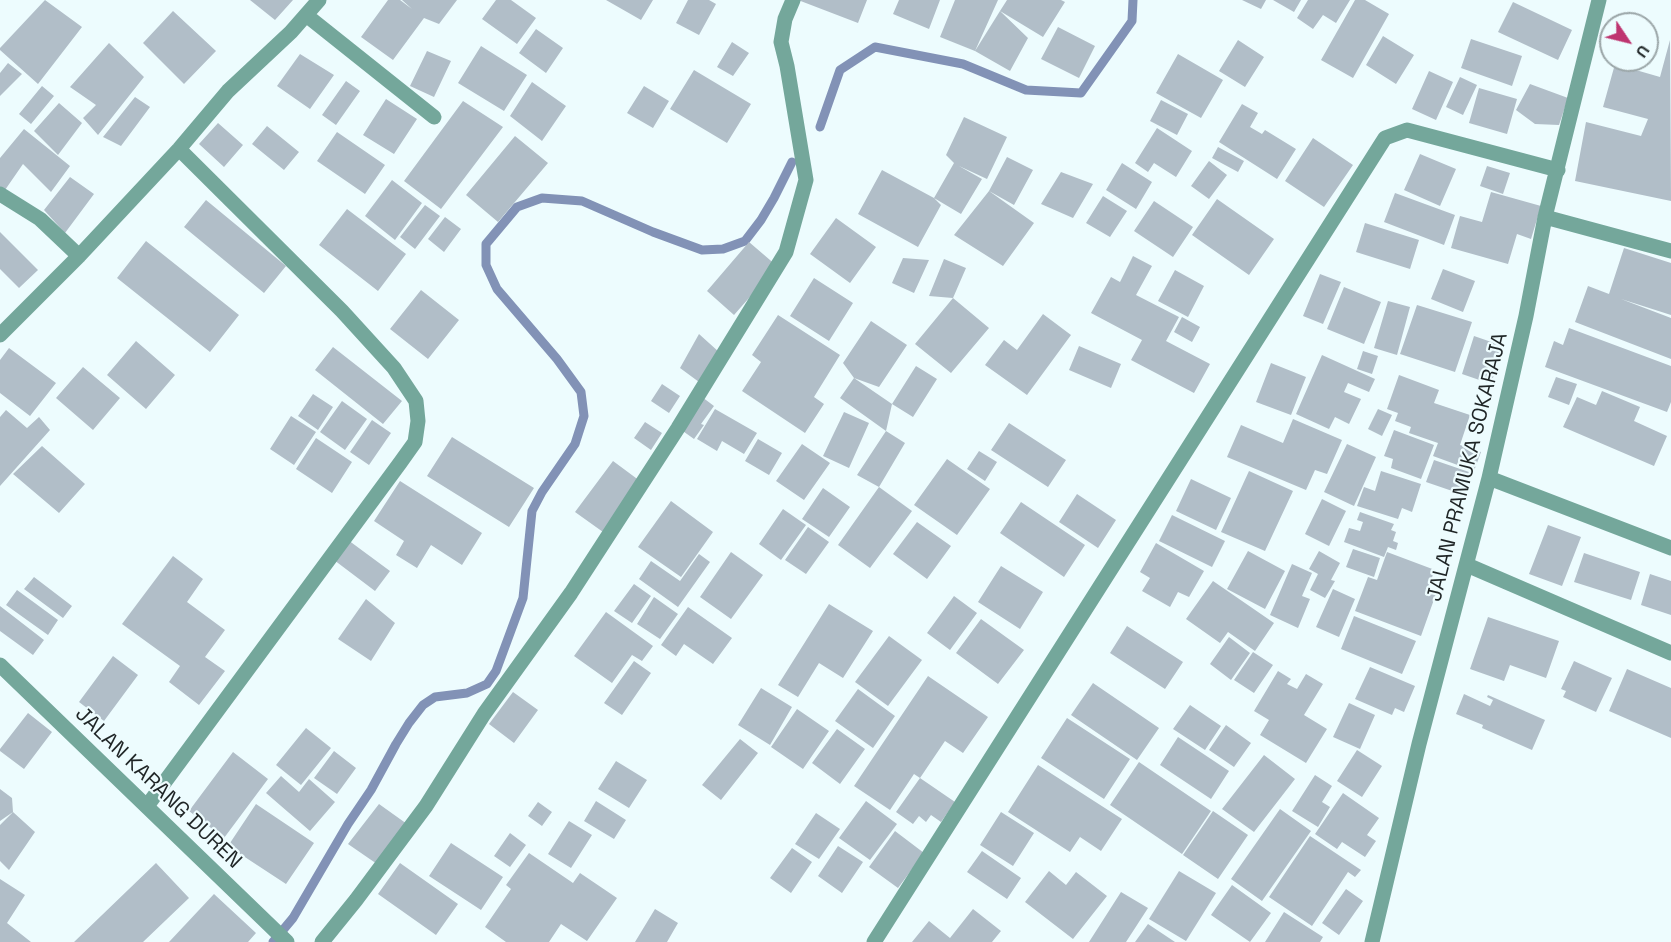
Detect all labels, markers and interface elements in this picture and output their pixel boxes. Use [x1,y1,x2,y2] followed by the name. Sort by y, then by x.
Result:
[1599,12,1659,72] north arrow
[1631,41,1654,62] text: U
[1422,330,1514,604] street label: JALAN PRAMUKA SOKARAJA
[69,702,247,874] street label: JALAN KARANG DUREN

